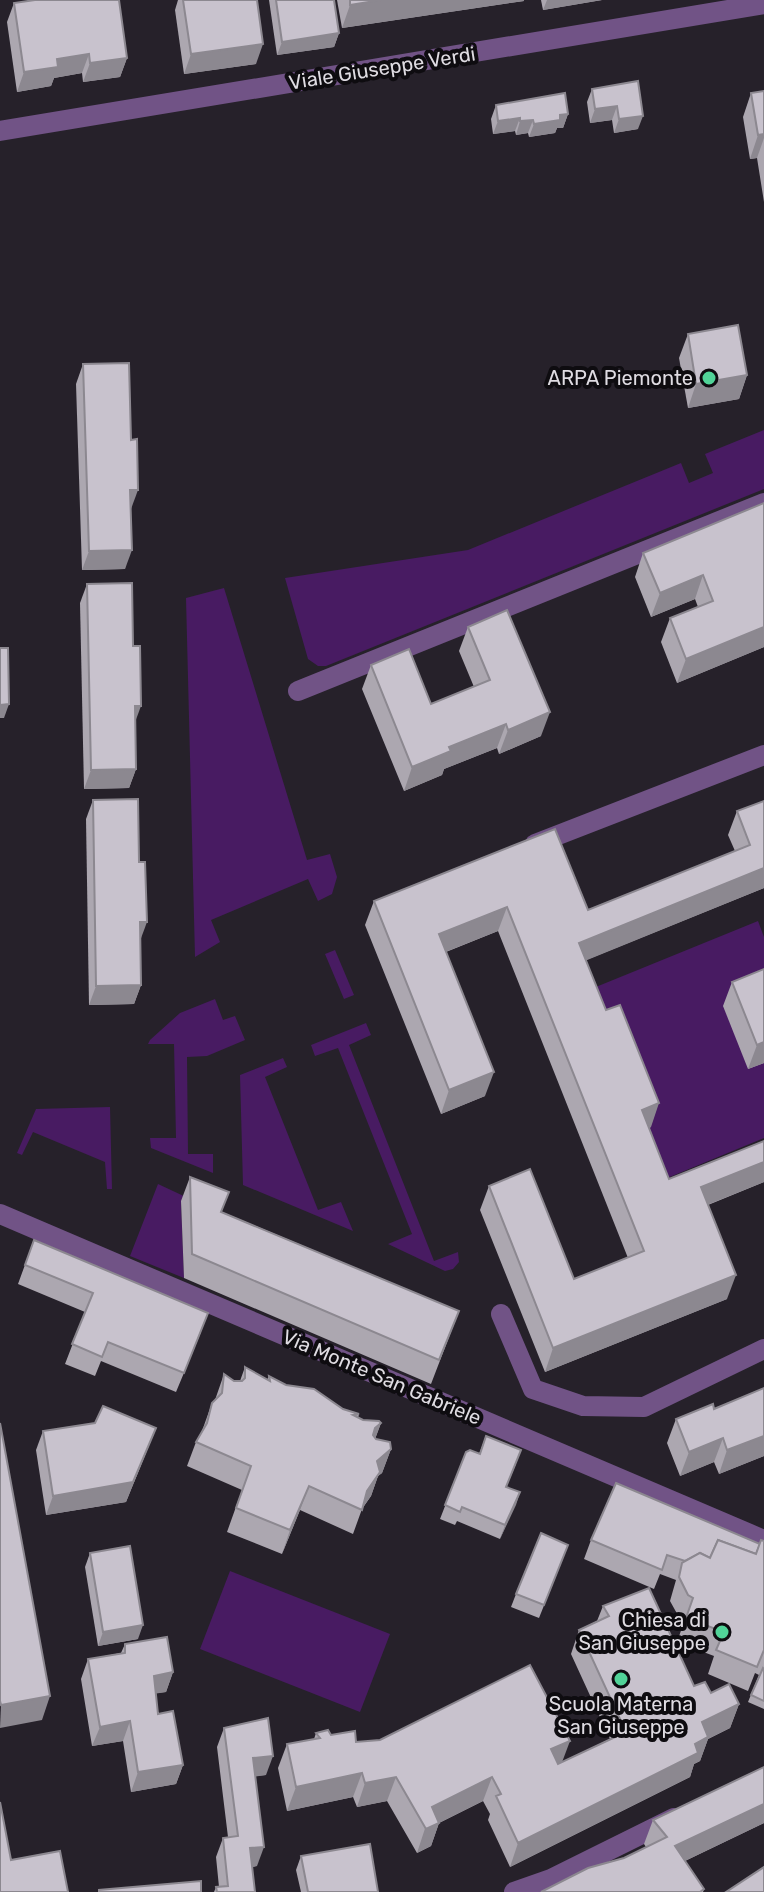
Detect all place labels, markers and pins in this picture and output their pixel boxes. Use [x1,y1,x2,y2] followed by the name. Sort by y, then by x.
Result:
[548,366,693,390] place label: ARPA Piemonte
[700,369,718,387] marker: ARPA Piemonte
[579,1608,706,1655] place label: Chiesa di San Giuseppe
[713,1623,731,1641] marker: Chiesa di San Giuseppe
[612,1670,630,1688] marker: Scuola Materna San Giuseppe
[549,1692,693,1739] place label: Scuola Materna San Giuseppe

